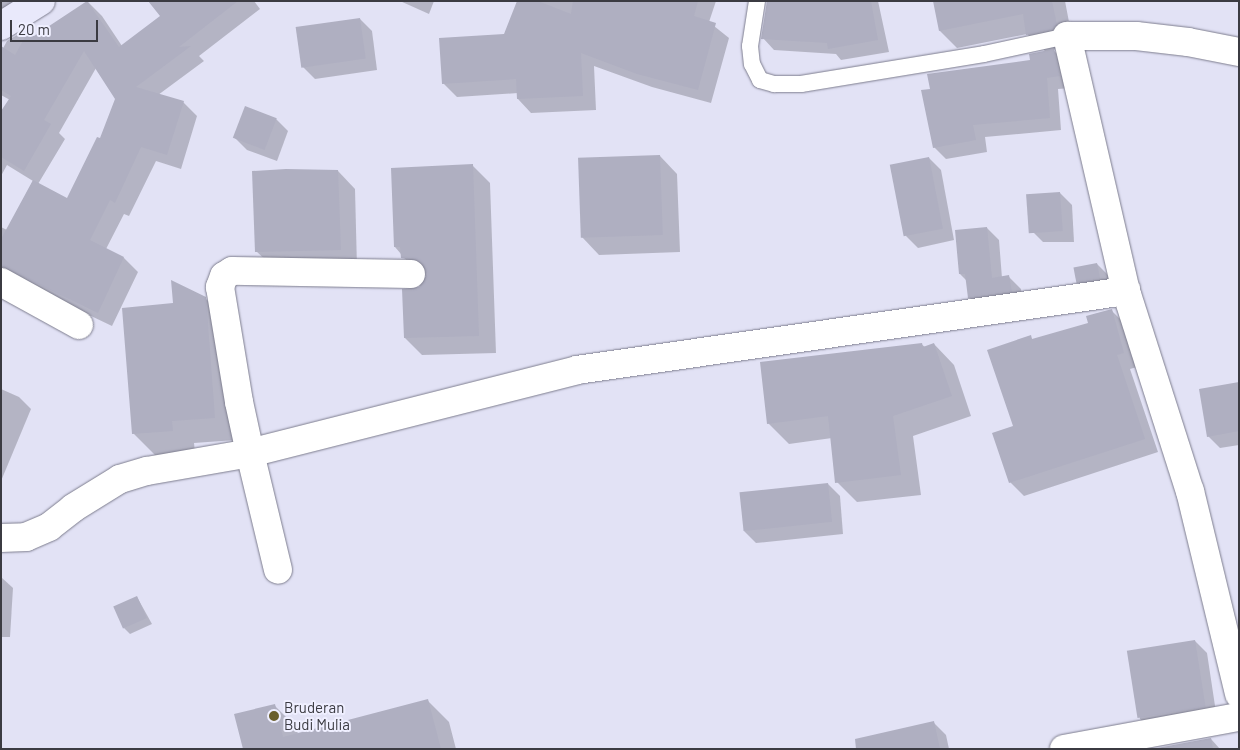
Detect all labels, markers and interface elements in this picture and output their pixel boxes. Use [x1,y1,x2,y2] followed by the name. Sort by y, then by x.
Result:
[12,10,100,42] scale bar
[18,20,50,38] text: 20 m
[284,698,350,733] place label: Bruderan Budi Mulia
[268,710,280,722] marker: Bruderan Budi Mulia

